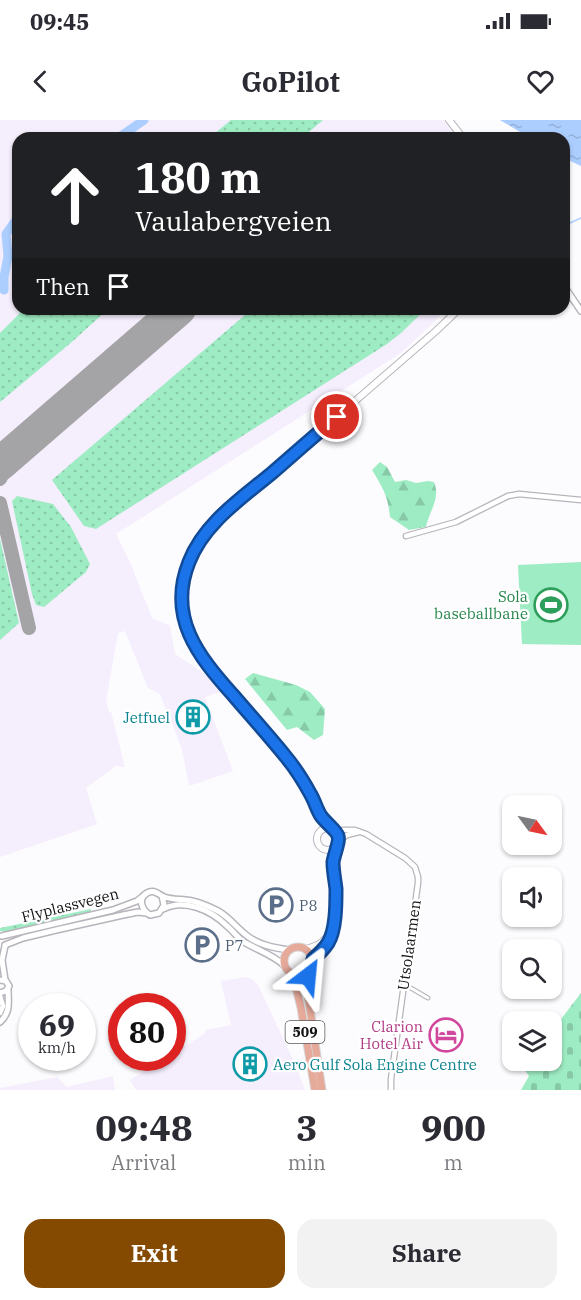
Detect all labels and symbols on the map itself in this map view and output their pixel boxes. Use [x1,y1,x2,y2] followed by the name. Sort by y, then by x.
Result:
[311,391,362,442] pin
[434,587,528,623] place label: Sola baseballbane
[533,587,569,623] sports icon: Sola baseballbane
[175,699,211,735] building icon: Jetfuel
[123,708,170,727] place label: Jetfuel
[502,795,562,855] north arrow
[19,884,121,926] street label: Flyplassvegen
[258,887,294,923] parking icon: P8
[299,896,317,915] place label: P8
[393,898,425,992] street label: Utsolaarmen
[184,927,220,963] parking icon: P7
[225,936,243,955] place label: P7
[276,944,340,1008] position arrow
[108,993,186,1071] speed limit sign: 80
[360,1017,423,1053] place label: Clarion Hotel Air
[428,1017,464,1053] hotel icon: Clarion Hotel Air
[286,1021,324,1043] road number: 509
[232,1046,268,1082] building icon: Aero Gulf Sola Engine Centre
[273,1055,477,1074] place label: Aero Gulf Sola Engine Centre

